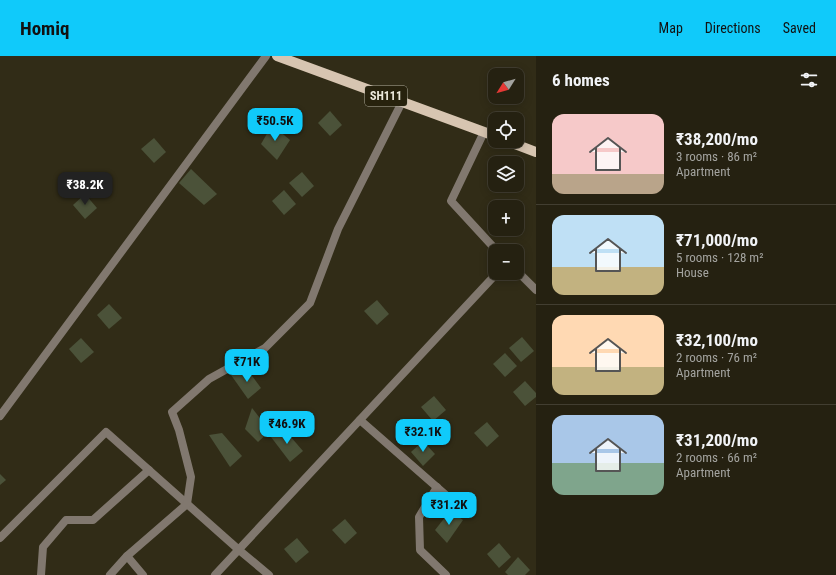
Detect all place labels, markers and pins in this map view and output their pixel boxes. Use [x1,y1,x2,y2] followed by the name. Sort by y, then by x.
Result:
[242,108,308,142] pin: ₹50.5K
[52,172,118,206] pin: ₹38.2K
[223,349,271,383] pin: ₹71K
[254,411,320,445] pin: ₹46.9K
[390,419,456,453] pin: ₹32.1K
[416,492,482,526] pin: ₹31.2K

